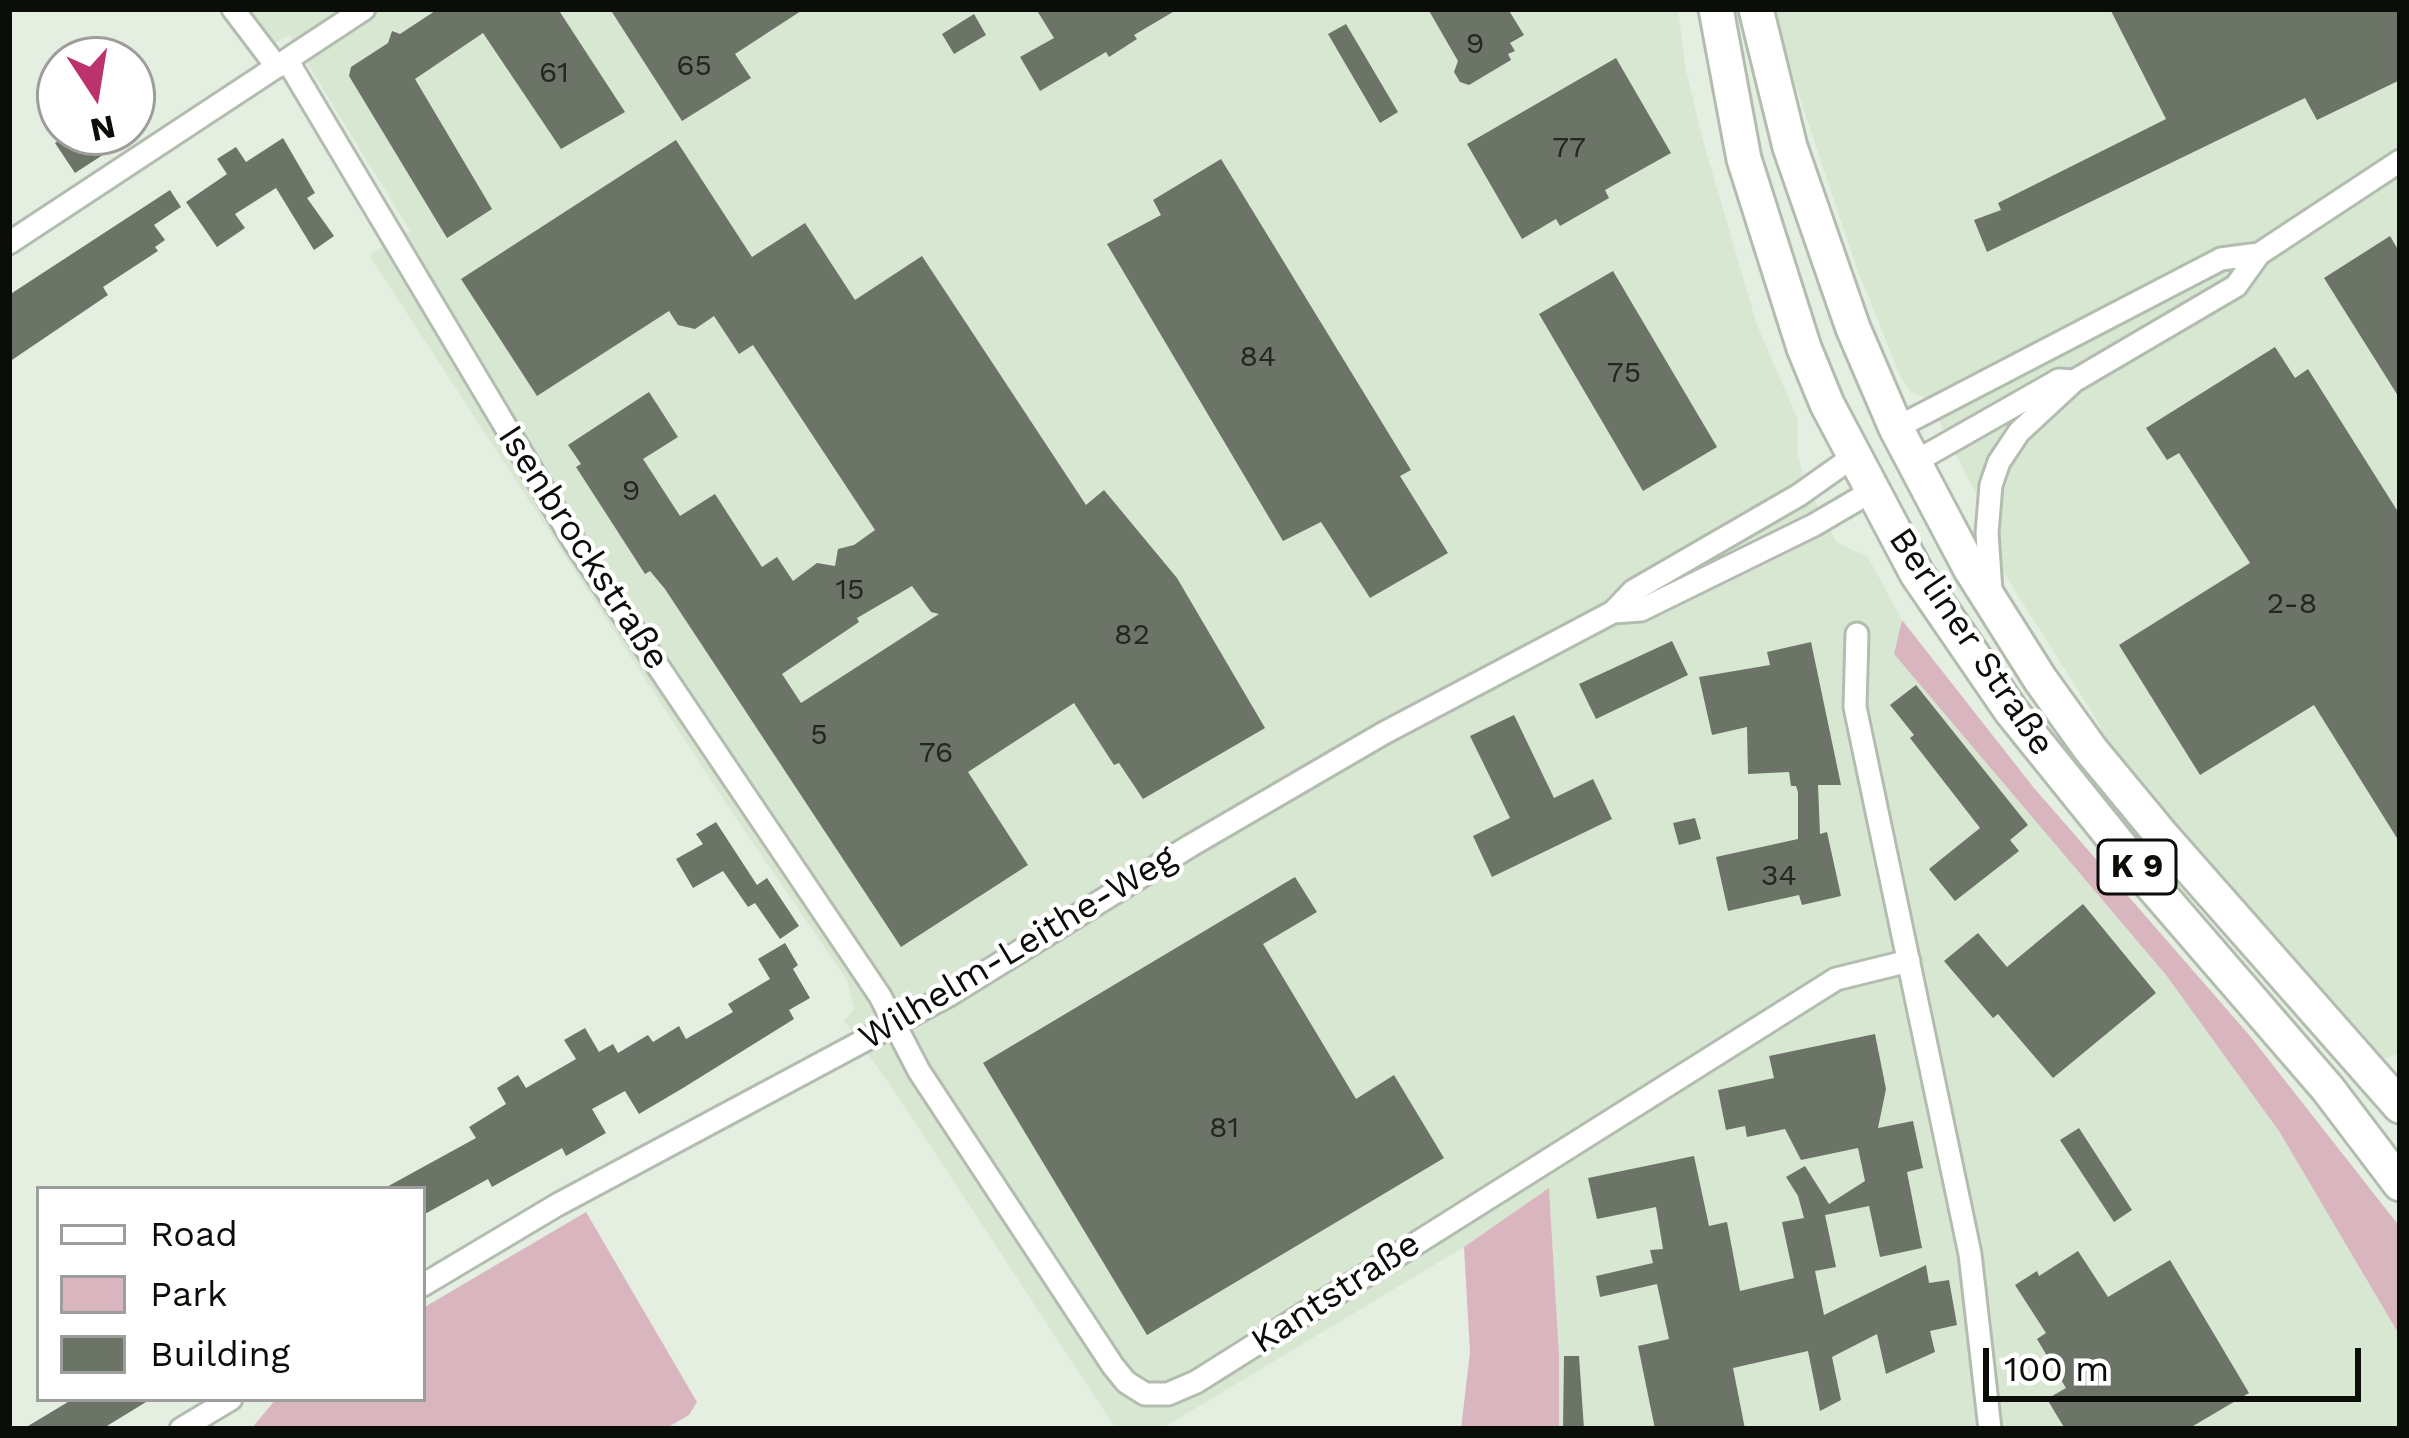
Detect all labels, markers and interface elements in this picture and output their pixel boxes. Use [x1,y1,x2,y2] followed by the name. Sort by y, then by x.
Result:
[1466,26,1484,62] house number: 9
[36,36,156,156] north arrow
[676,48,712,84] house number: 65
[539,55,569,91] house number: 61
[87,107,119,150] text: N
[1552,130,1586,166] house number: 77
[1240,339,1276,375] house number: 84
[1607,355,1641,391] house number: 75
[488,418,678,678] street label: Isenbrockstraße
[622,473,640,509] house number: 9
[1879,520,2063,764] street label: Berliner Straße
[835,572,865,608] house number: 15
[2267,586,2317,622] house number: 2-8
[1114,617,1150,653] house number: 82
[810,717,828,753] house number: 5
[919,735,953,771] house number: 76
[852,836,1184,1060] street label: Wilhelm-Leithe-Weg
[2098,840,2176,894] road number: K 9
[1761,858,1797,894] house number: 34
[1209,1110,1239,1146] house number: 81
[36,1186,426,1402] legend
[150,1213,238,1255] text: Road
[1244,1223,1428,1363] street label: Kantstraße
[150,1273,227,1315] text: Park
[1989,1324,2367,1398] scale bar
[150,1333,290,1375] text: Building
[2004,1348,2109,1390] text: 100 m

